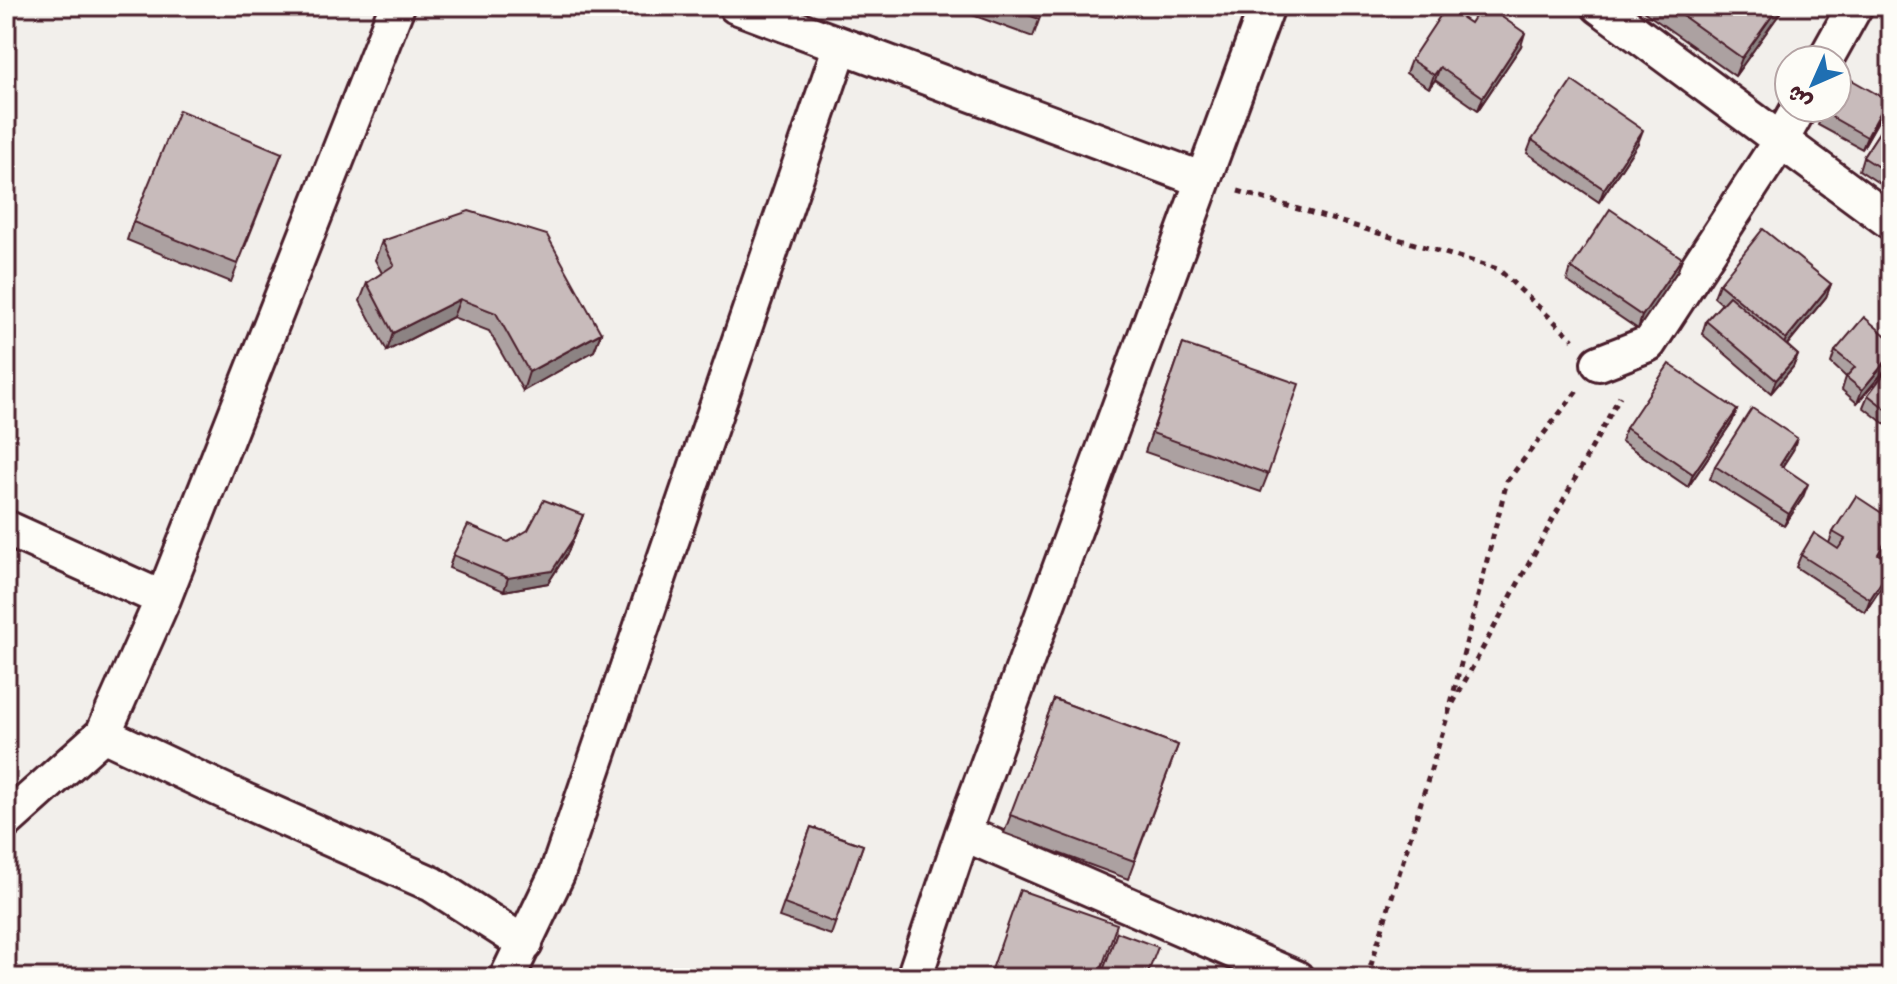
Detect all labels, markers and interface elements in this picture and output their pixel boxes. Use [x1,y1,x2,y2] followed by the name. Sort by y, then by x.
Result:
[1773,44,1853,124] north arrow
[1784,78,1819,113] text: ش

